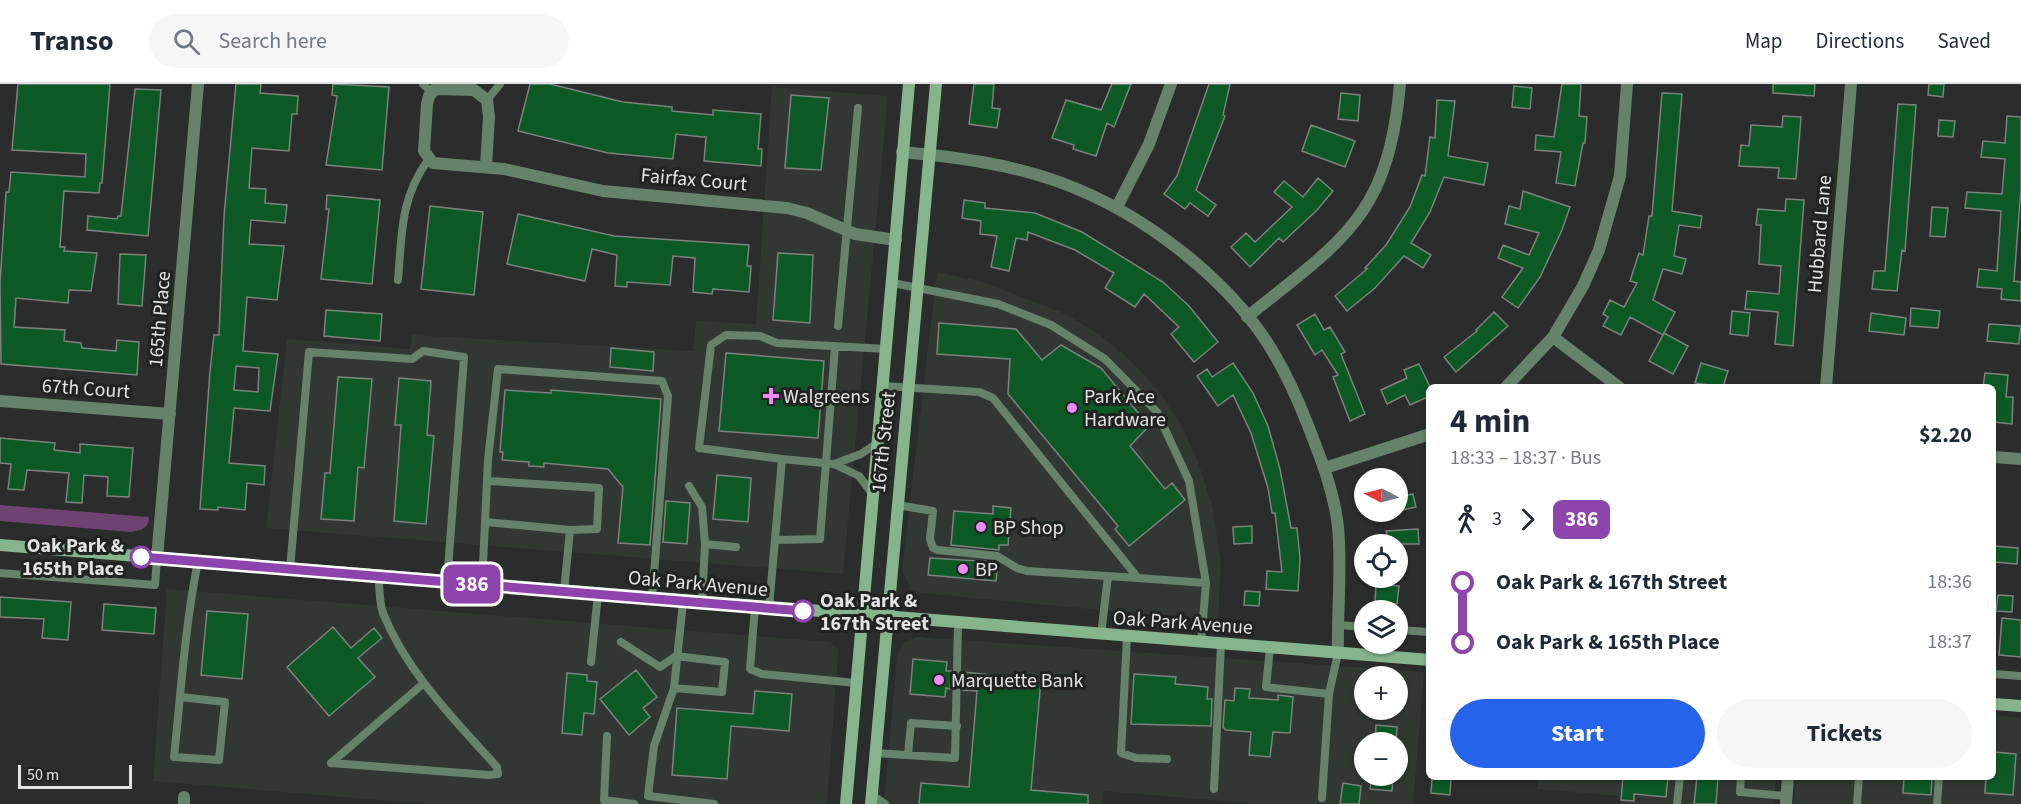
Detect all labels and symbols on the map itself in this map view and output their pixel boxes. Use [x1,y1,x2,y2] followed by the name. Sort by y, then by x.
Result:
[640,161,748,199] street label: Fairfax Court
[1801,174,1839,294] street label: Hubbard Lane
[142,270,178,368] street label: 165th Place
[41,372,131,406] street label: 67th Court
[783,383,870,411] place label: Walgreens
[1084,383,1166,434] place label: Park Ace Hardware
[764,389,778,403] marker: Walgreens
[865,390,903,494] street label: 167th Street
[1065,401,1079,415] marker: Park Ace Hardware
[1354,468,1408,522] north arrow
[993,514,1064,542] place label: BP Shop
[974,520,988,534] marker: BP Shop
[22,532,124,583] place label: Oak Park & 165th Place
[130,546,152,568] marker: Oak Park & 165th Place
[975,556,998,584] place label: BP
[956,562,970,576] marker: BP
[438,564,506,604] line badge: 386
[627,564,769,604] street label: Oak Park Avenue
[820,587,929,638] place label: Oak Park & 167th Street
[792,600,814,622] marker: Oak Park & 167th Street
[1112,604,1254,642] street label: Oak Park Avenue
[951,667,1084,695] place label: Marquette Bank
[932,673,946,687] marker: Marquette Bank
[18,762,132,790] scale bar

